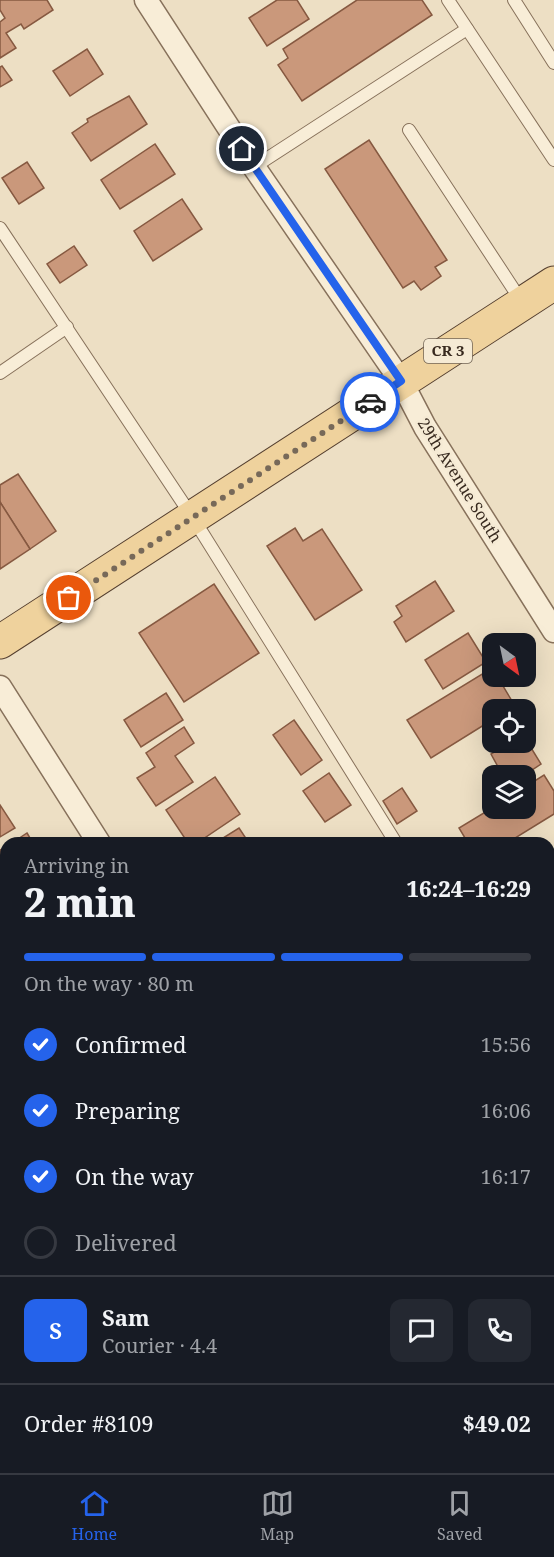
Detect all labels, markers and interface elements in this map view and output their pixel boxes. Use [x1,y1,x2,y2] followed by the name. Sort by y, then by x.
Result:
[216,123,267,174] pin
[225,132,258,165] icon: home
[424,339,472,363] road number: CR 3
[340,372,400,432] courier
[354,386,387,419] icon: car
[413,414,507,546] street label: 29th Avenue South
[43,572,94,623] pin
[52,581,85,614] icon: bag
[482,633,536,687] north arrow
[482,633,536,819] map controls
[482,699,536,753] button: locate
[482,765,536,819] button: layers
[24,852,129,879] text: Arriving in
[407,873,531,903] text: 16:24–16:29
[24,875,136,928] text: 2 min
[24,970,194,997] text: On the way · 80 m
[24,1028,57,1061] icon: check
[75,1029,186,1059] text: Confirmed
[481,1031,531,1058] text: 15:56
[24,1094,57,1127] icon: check
[75,1095,180,1125] text: Preparing
[481,1097,531,1124] text: 16:06
[24,1160,57,1193] icon: check
[75,1161,194,1191] text: On the way
[481,1163,531,1190] text: 16:17
[75,1227,177,1257] text: Delivered
[390,1299,453,1362] button: chat
[468,1299,531,1362] button: phone
[102,1302,150,1332] text: Sam
[49,1315,62,1345] text: S
[102,1332,217,1359] text: Courier · 4.4
[24,1408,154,1438] text: Order #8109
[462,1408,531,1438] text: $49.02
[72,1487,117,1545] tab: Home
[260,1487,294,1545] tab: Map
[437,1487,482,1545] tab: Saved

